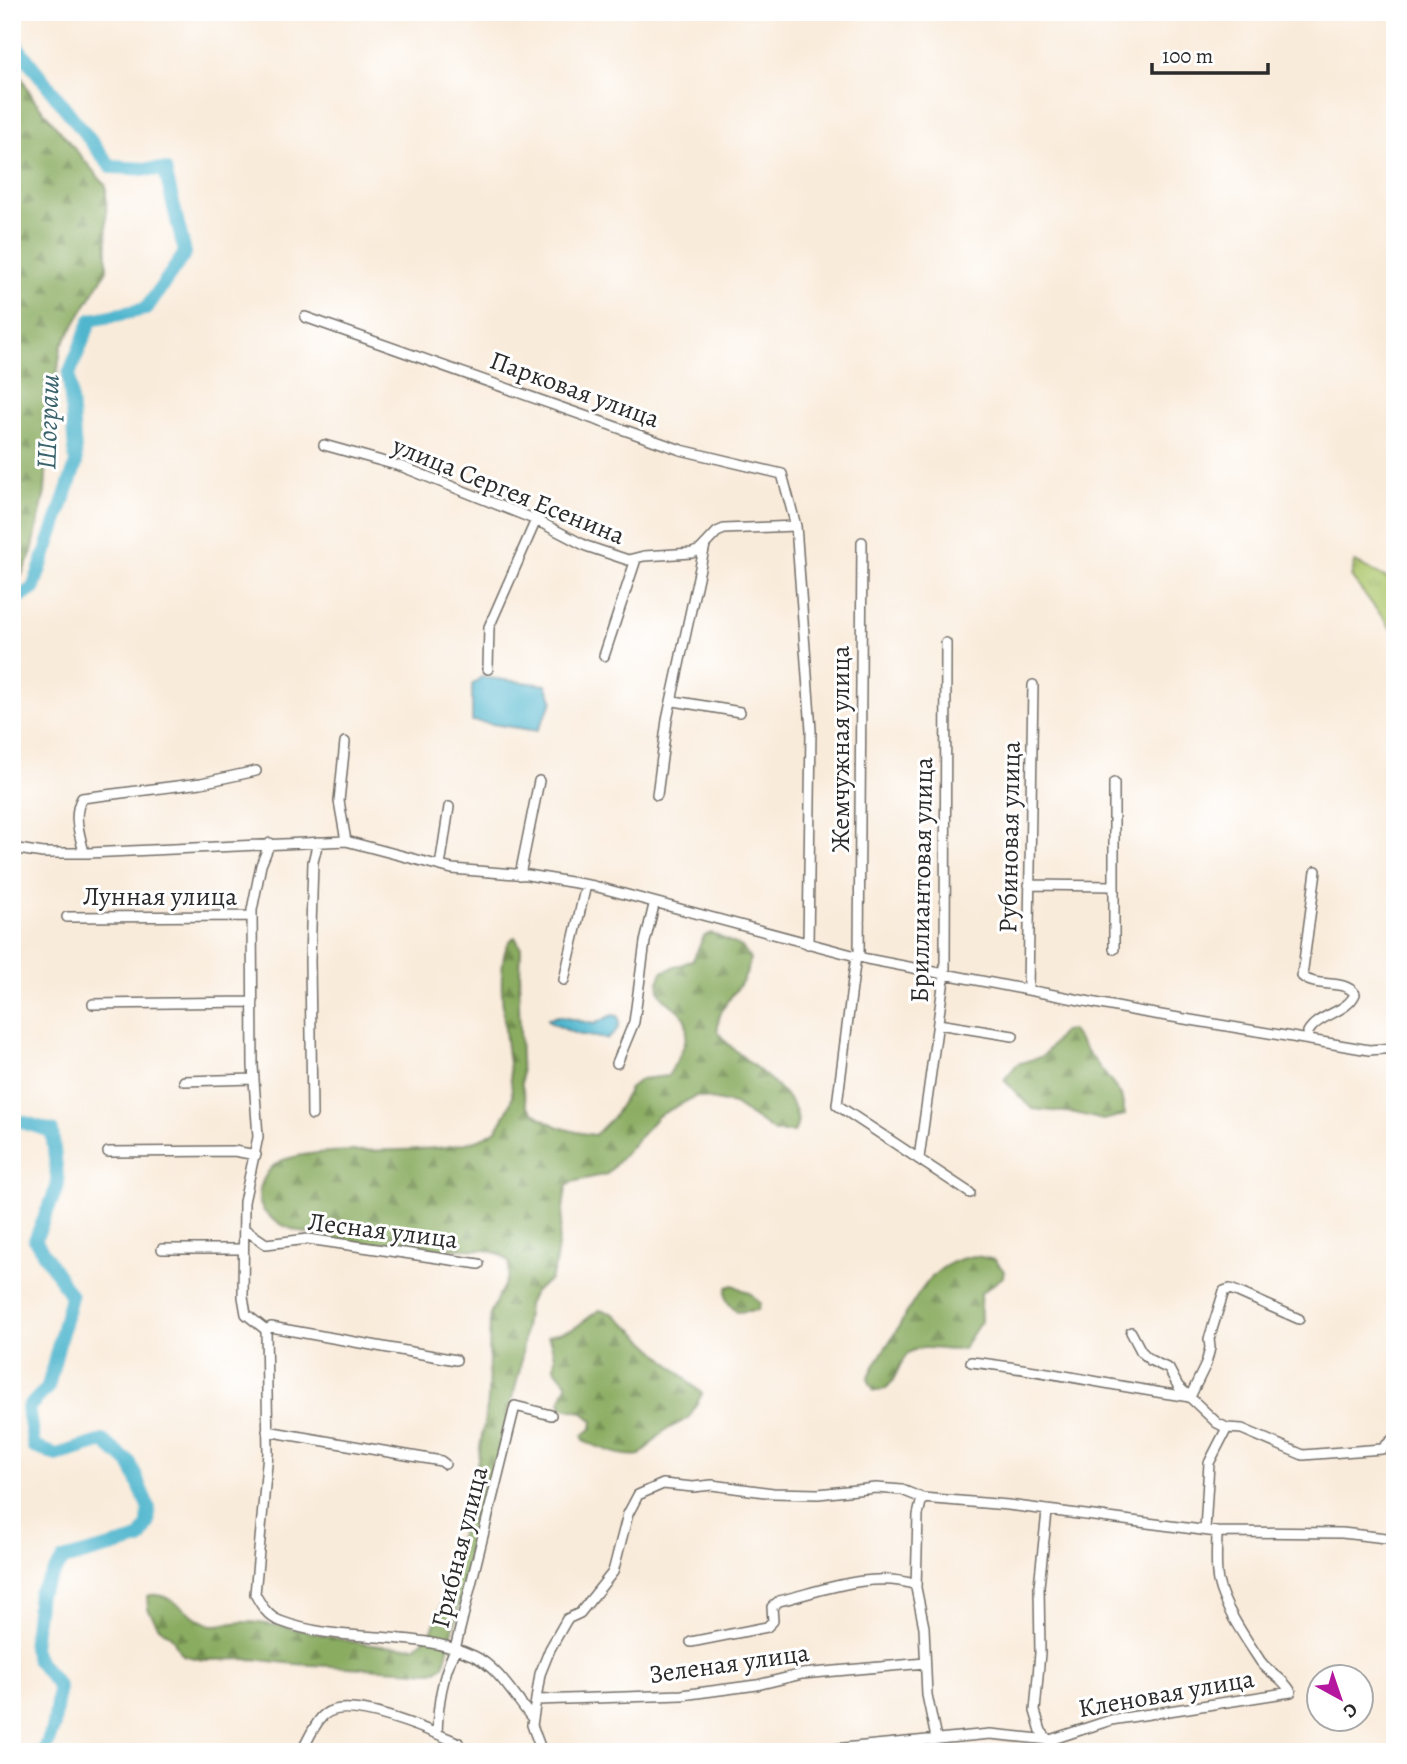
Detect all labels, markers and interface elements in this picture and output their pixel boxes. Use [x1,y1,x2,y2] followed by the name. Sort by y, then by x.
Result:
[1152,32,1267,76] scale bar
[1162,42,1213,70] text: 100 m
[485,343,665,436] street label: Парковая улица
[27,373,69,471] water label: Шограш
[387,427,630,553] street label: улица Сергея Есенина
[823,645,858,853] street label: Жемчужная улица
[990,741,1029,933] street label: Рубиновая улица
[902,757,941,1003] street label: Бриллиантовая улица
[83,879,237,914] street label: Лунная улица
[306,1204,460,1257] street label: Лесная улица
[422,1463,496,1632] street label: Грибная улица
[647,1635,811,1692] street label: Зеленая улица
[1075,1661,1257,1726] street label: Кленовая улица
[1306,1662,1376,1732] north arrow
[1337,1697,1363,1724] text: С

